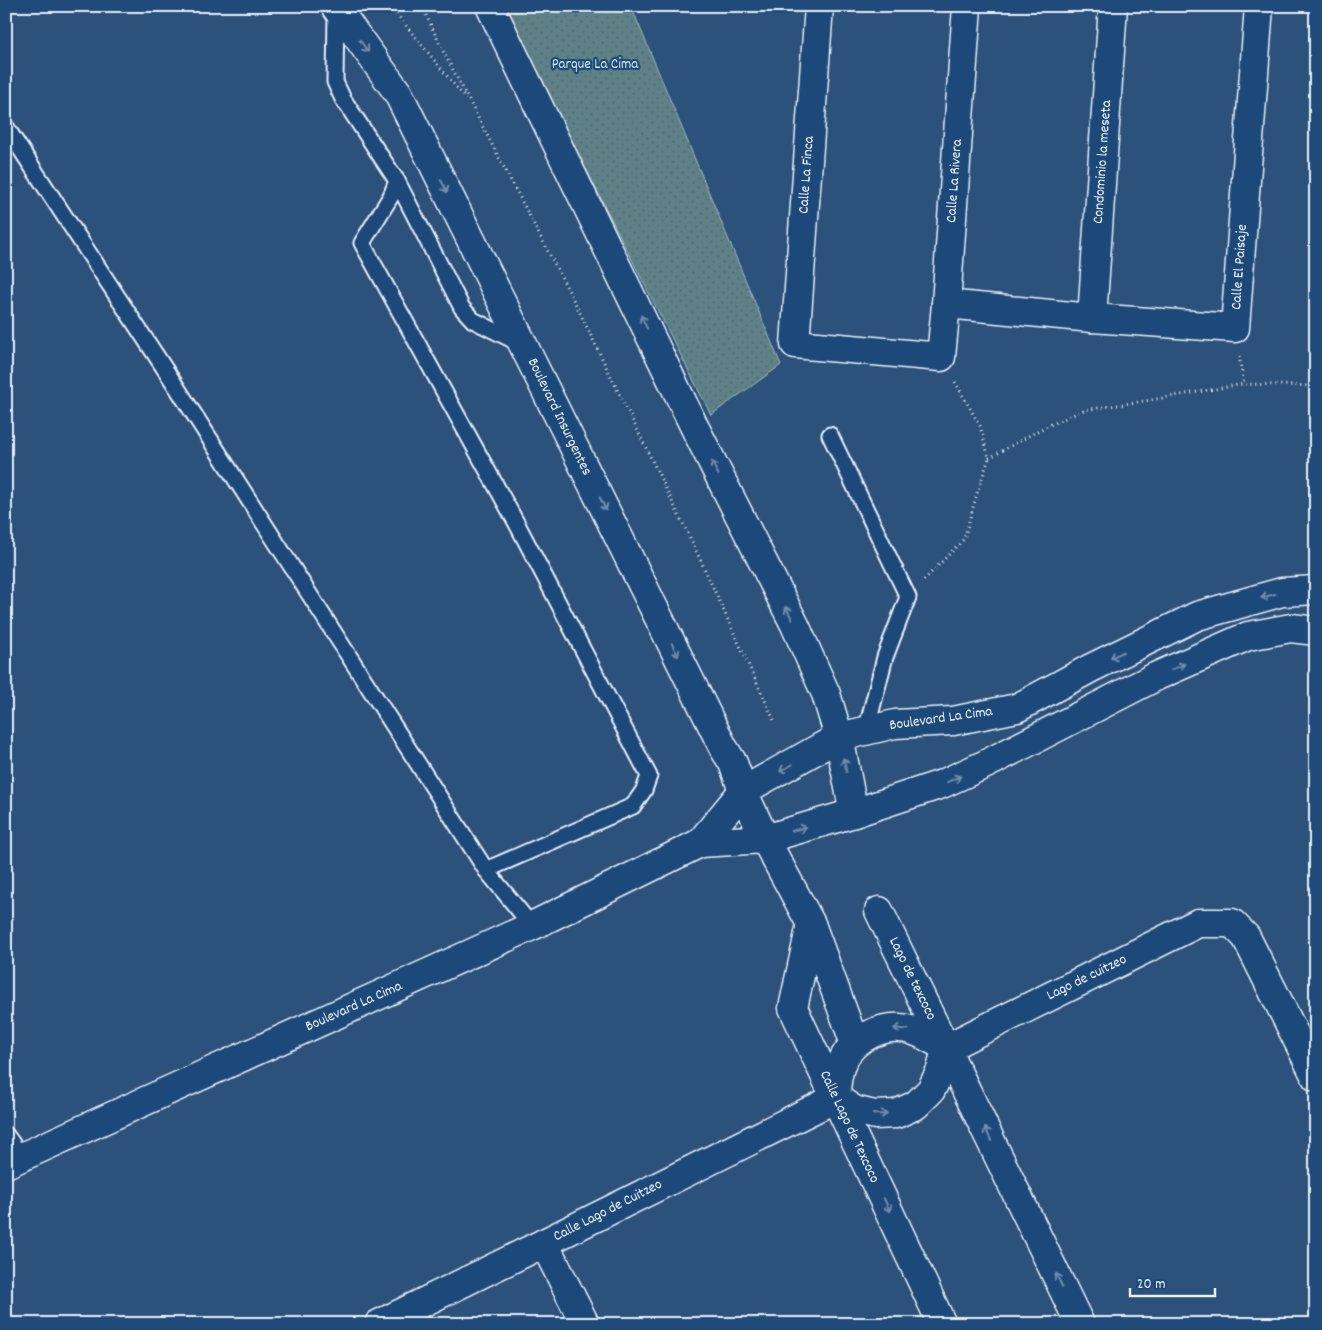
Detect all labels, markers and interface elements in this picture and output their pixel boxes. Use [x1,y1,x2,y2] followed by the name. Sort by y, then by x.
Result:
[358,39,369,52] one-way arrow
[552,54,639,76] park label: Parque La Cima
[1088,98,1118,225] street label: Condominio la meseta
[793,135,821,215] street label: Calle La Finca
[941,138,969,224] street label: Calle La Rivera
[439,179,449,194] one-way arrow
[1226,223,1254,311] street label: Calle El Paisaje
[638,315,648,330] one-way arrow
[521,355,597,479] street label: Boulevard Insurgentes
[710,461,719,476] one-way arrow
[598,496,608,511] one-way arrow
[1260,592,1276,601] one-way arrow
[783,606,793,621] one-way arrow
[670,642,680,657] one-way arrow
[1110,651,1125,661] one-way arrow
[1170,661,1185,670] one-way arrow
[888,701,995,737] street label: Boulevard La Cima
[840,757,849,773] one-way arrow
[779,763,794,773] one-way arrow
[946,773,961,783] one-way arrow
[791,823,807,833] one-way arrow
[882,934,942,1025] street label: Lago de texcoco
[1043,949,1131,1007] street label: Lago de cuitzeo
[302,975,407,1038] street label: Boulevard La Cima
[894,1024,910,1033] one-way arrow
[813,1067,885,1187] street label: Calle Lago de Texcoco
[872,1110,888,1119] one-way arrow
[982,1127,992,1142] one-way arrow
[550,1174,667,1248] street label: Calle Lago de Cuitzeo
[882,1197,892,1212] one-way arrow
[1130,1265,1214,1297] scale bar
[1054,1273,1063,1288] one-way arrow
[1137,1274,1165,1296] text: 20 m

